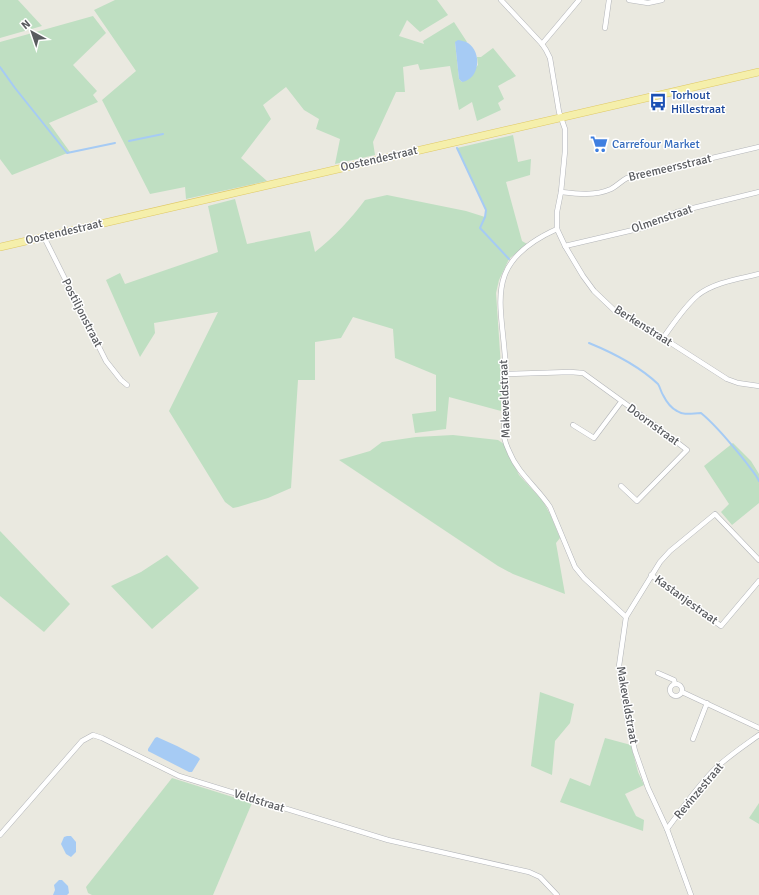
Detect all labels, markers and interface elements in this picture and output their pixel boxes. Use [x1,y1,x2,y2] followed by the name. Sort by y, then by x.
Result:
[12,12,52,52] north arrow
[19,17,33,32] text: N
[671,88,725,117] place label: Torhout Hillestraat
[648,92,668,112] bus stop icon: Torhout Hillestraat
[589,134,609,154] supermarket icon: Carrefour Market
[612,137,700,152] place label: Carrefour Market
[339,143,419,175] street label: Oostendestraat
[627,151,713,185] street label: Breemeersstraat
[630,202,694,236] street label: Olmenstraat
[24,216,104,248] street label: Oostendestraat
[58,276,106,350] street label: Postiljonstraat
[611,302,675,350] street label: Berkenstraat
[496,359,514,439] street label: Makeveldstraat
[624,401,682,449] street label: Doornstraat
[651,572,721,628] street label: Kastanjestraat
[613,665,641,745] street label: Makeveldstraat
[671,760,727,822] street label: Revinzestraat
[232,786,286,816] street label: Veldstraat

